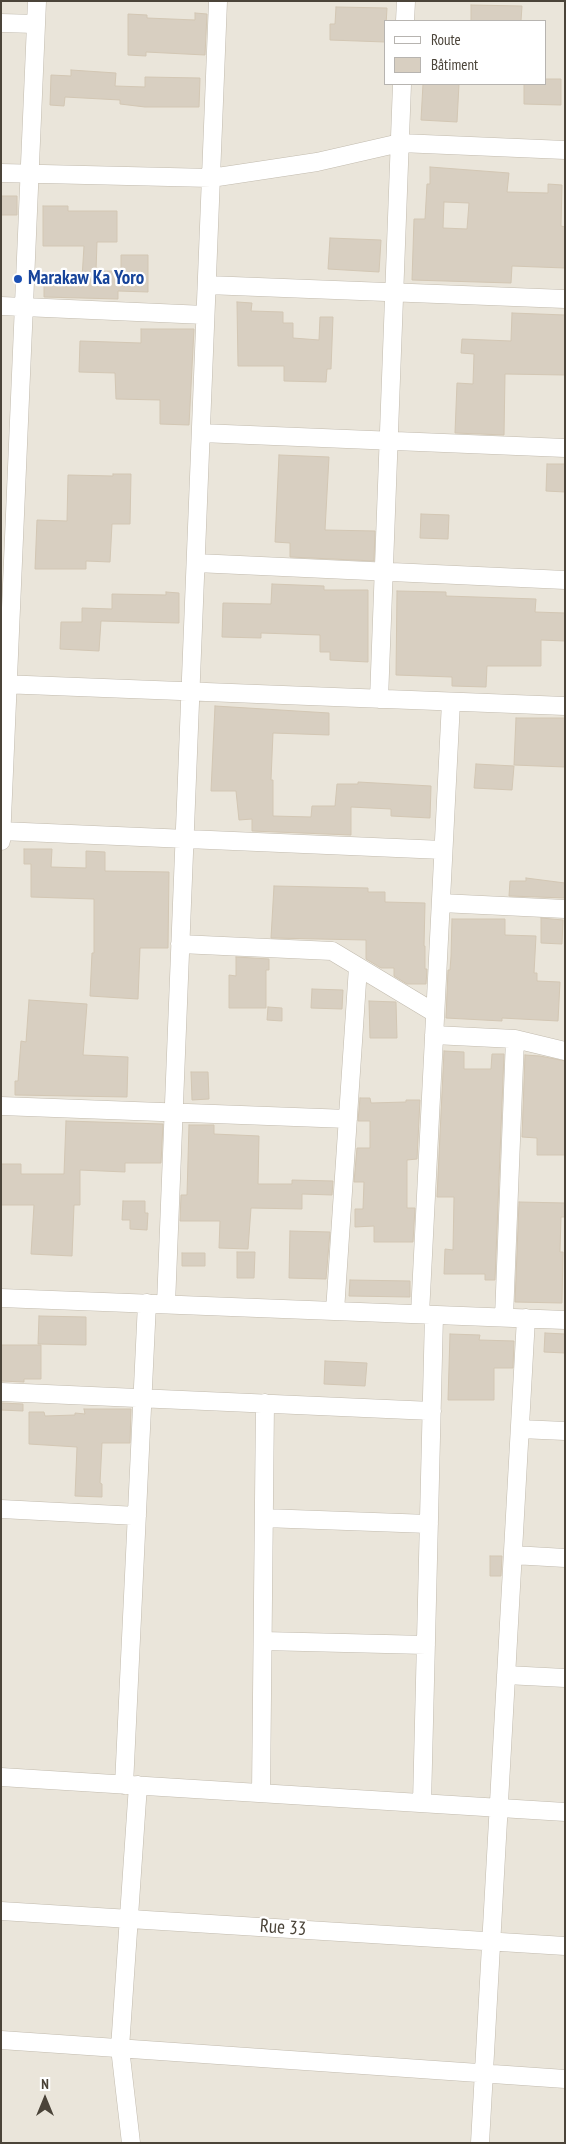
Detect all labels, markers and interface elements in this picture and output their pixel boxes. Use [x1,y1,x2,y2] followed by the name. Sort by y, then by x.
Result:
[384,20,546,85] legend
[431,30,461,49] text: Route
[431,55,478,74] text: Bâtiment
[28,268,144,290] place label: Marakaw Ka Yoro
[12,273,24,285] marker: Marakaw Ka Yoro
[259,1915,307,1941] street label: Rue 33
[20,2074,70,2124] north arrow
[41,2075,49,2093] text: N

